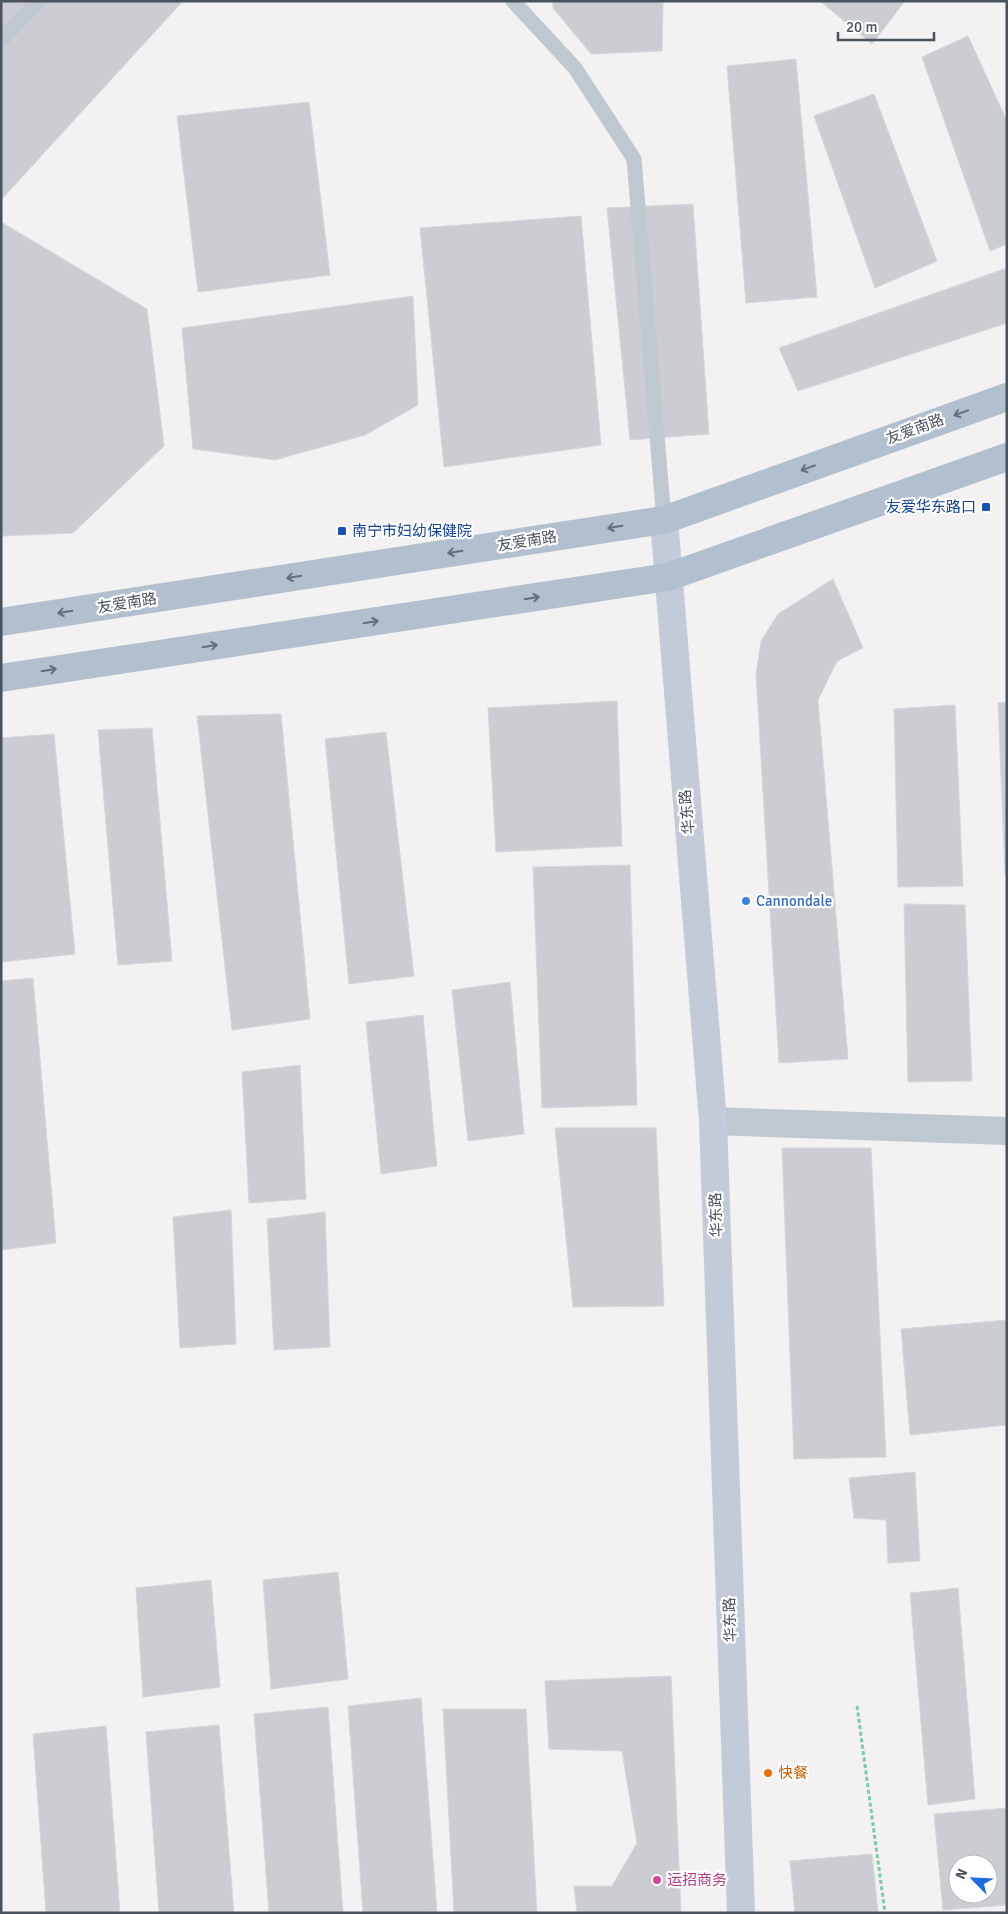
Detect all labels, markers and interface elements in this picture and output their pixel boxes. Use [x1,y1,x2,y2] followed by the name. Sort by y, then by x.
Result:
[838,10,934,42] scale bar
[846,18,877,36] text: 20 m
[954,409,969,418] one-way arrow
[884,410,946,448] street label: 友爱南路
[801,464,816,473] one-way arrow
[886,498,976,516] place label: 友爱华东路口
[980,501,992,513] marker: 友爱华东路口
[352,522,472,540] place label: 南宁市妇幼保健院
[608,523,624,533] one-way arrow
[336,525,348,537] marker: 南宁市妇幼保健院
[496,527,558,555] street label: 友爱南路
[447,547,463,557] one-way arrow
[287,572,303,582] one-way arrow
[96,589,158,617] street label: 友爱南路
[523,593,539,603] one-way arrow
[57,608,73,618] one-way arrow
[362,617,378,627] one-way arrow
[202,641,218,651] one-way arrow
[41,665,57,675] one-way arrow
[676,789,698,835] street label: 华东路
[756,892,832,910] place label: Cannondale
[740,895,752,907] marker: Cannondale
[706,1192,726,1238] street label: 华东路
[720,1597,740,1643] street label: 华东路
[778,1764,808,1782] place label: 快餐
[762,1767,774,1779] marker: 快餐
[948,1854,998,1904] north arrow
[952,1866,971,1882] text: N
[667,1871,727,1889] place label: 运招商务
[651,1874,663,1886] marker: 运招商务

